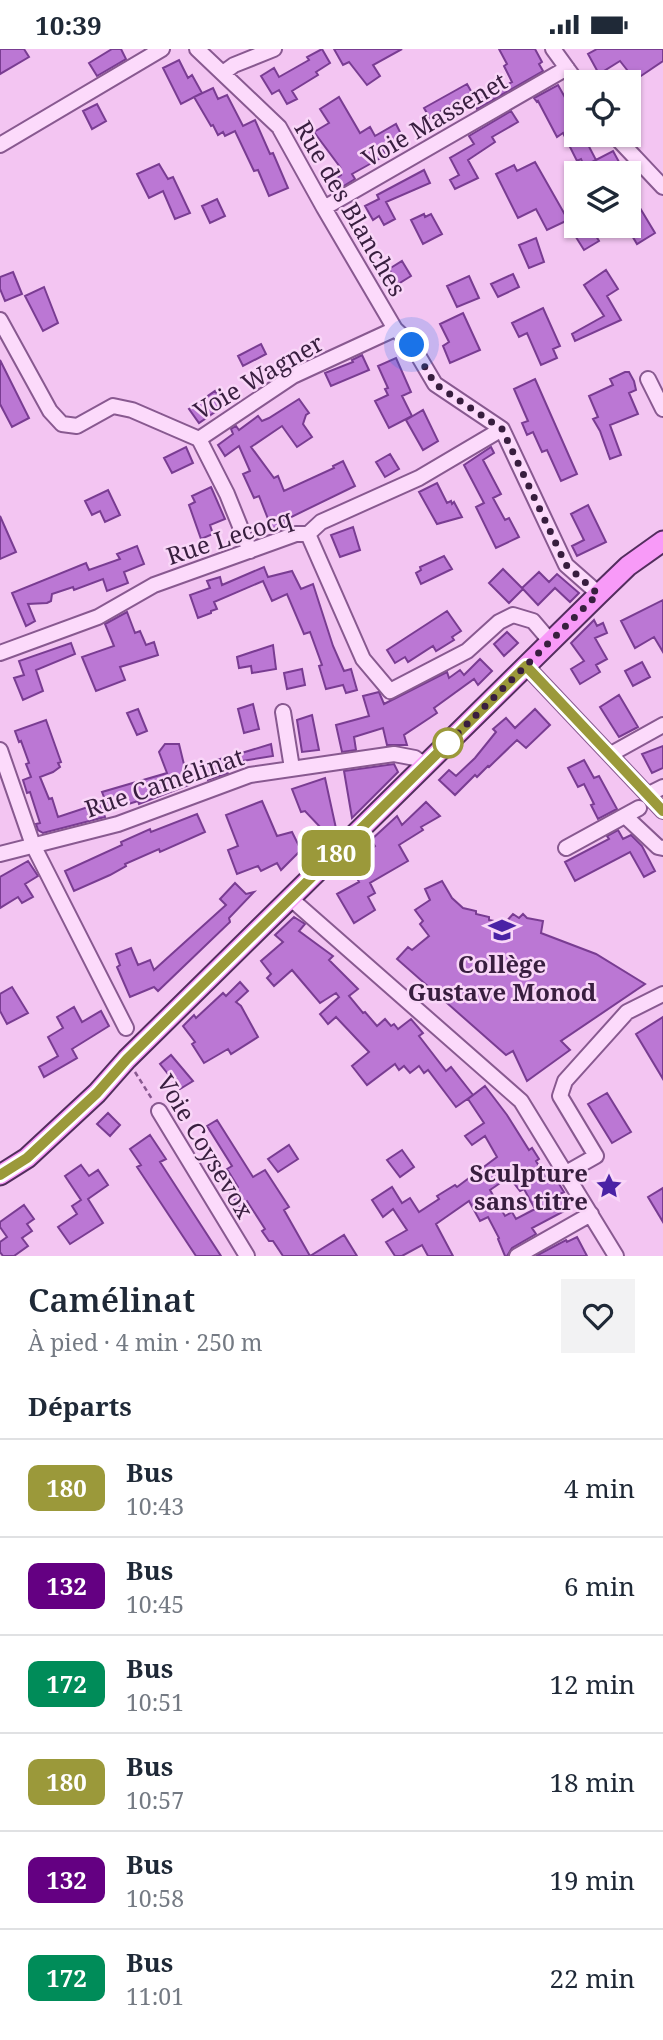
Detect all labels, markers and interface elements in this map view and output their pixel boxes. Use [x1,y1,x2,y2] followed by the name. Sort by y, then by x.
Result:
[35,7,102,43] text: 10:39
[355,64,513,174] street label: Voie Massenet
[564,70,641,238] map controls
[564,70,641,147] button: locate
[287,114,415,302] street label: Rue des Blanches
[564,161,641,238] button: layers
[187,325,329,427] street label: Voie Wagner
[394,327,429,362] your location
[162,500,296,572] street label: Rue Lecocq
[433,728,463,758] unlabelled marker
[80,739,248,825] street label: Rue Camélinat
[296,830,376,876] line badge: 180
[316,836,356,869] text: 180
[487,915,517,945] school or university icon: Collège Gustave Monod
[408,947,597,1008] place label: Collège Gustave Monod
[150,1068,262,1224] street label: Voie Coysevox
[470,1156,588,1217] place label: Sculpture sans titre
[594,1171,624,1201] place icon: Sculpture sans titre
[28,1277,195,1322] text: Camélinat
[561,1279,635,1353] button: heart
[28,1326,263,1358] text: À pied · 4 min · 250 m
[28,1388,132,1424] text: Départs
[126,1454,173,1490] text: Bus
[564,1470,635,1506] text: 4 min
[46,1471,87,1504] text: 180
[126,1490,184,1522] text: 10:43
[126,1552,173,1588] text: Bus
[564,1568,635,1604] text: 6 min
[46,1569,87,1602] text: 132
[126,1588,184,1620] text: 10:45
[126,1650,173,1686] text: Bus
[550,1666,635,1702] text: 12 min
[46,1667,87,1700] text: 172
[126,1686,184,1718] text: 10:51
[126,1748,173,1784] text: Bus
[550,1764,635,1800] text: 18 min
[46,1765,87,1798] text: 180
[126,1784,184,1816] text: 10:57
[126,1846,173,1882] text: Bus
[550,1862,635,1898] text: 19 min
[46,1863,87,1896] text: 132
[126,1882,184,1914] text: 10:58
[126,1944,173,1980] text: Bus
[550,1960,635,1996] text: 22 min
[46,1961,87,1994] text: 172
[126,1980,184,2012] text: 11:01

